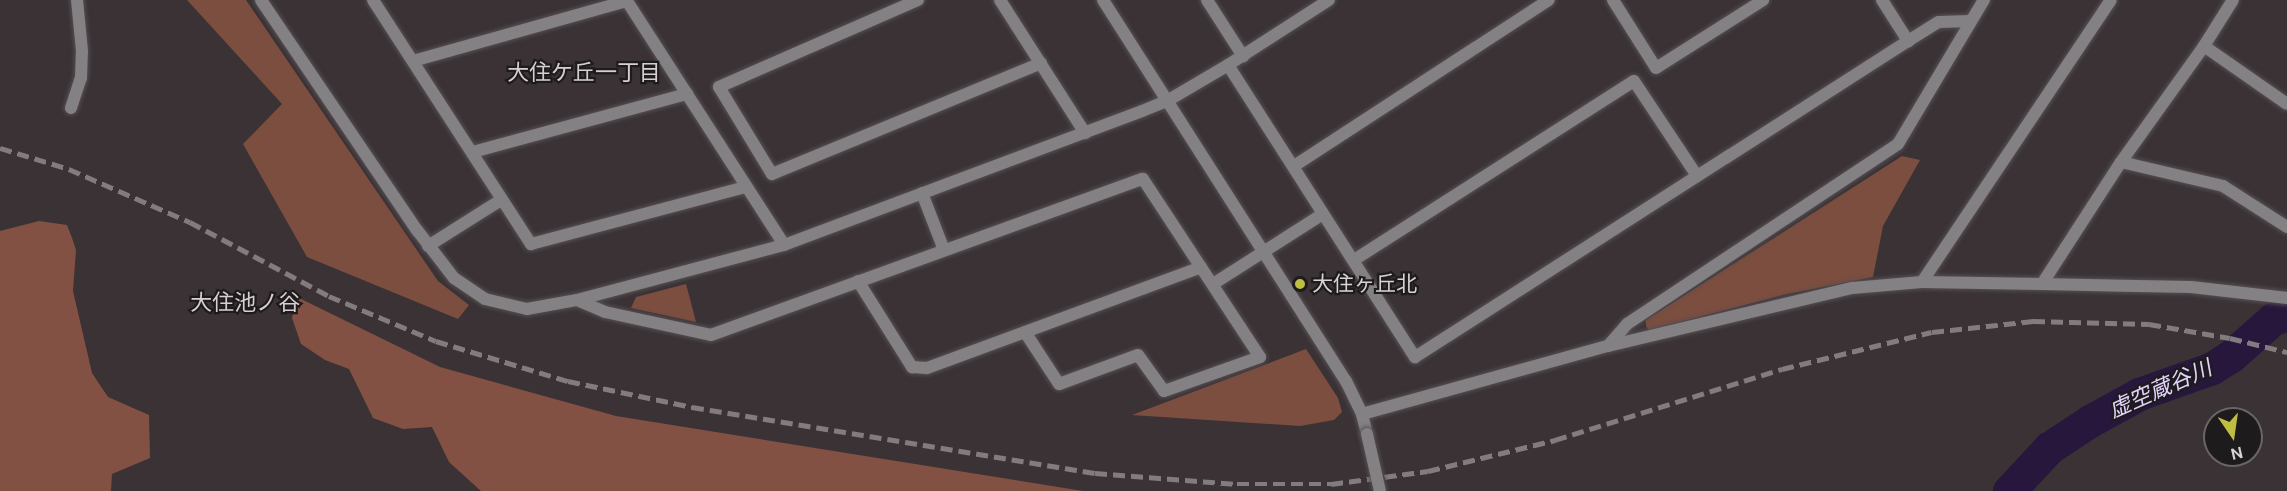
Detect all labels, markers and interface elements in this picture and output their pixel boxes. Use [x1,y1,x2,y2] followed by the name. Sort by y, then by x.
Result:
[507,60,661,86] district label: 大住ケ丘一丁目
[1312,271,1417,297] place label: 大住ヶ丘北
[1293,277,1307,291] marker: 大住ヶ丘北
[190,290,300,316] district label: 大住池ノ谷
[2104,355,2216,423] water label: 虚空蔵谷川
[2203,407,2263,467] north arrow
[2229,442,2245,465] text: N

